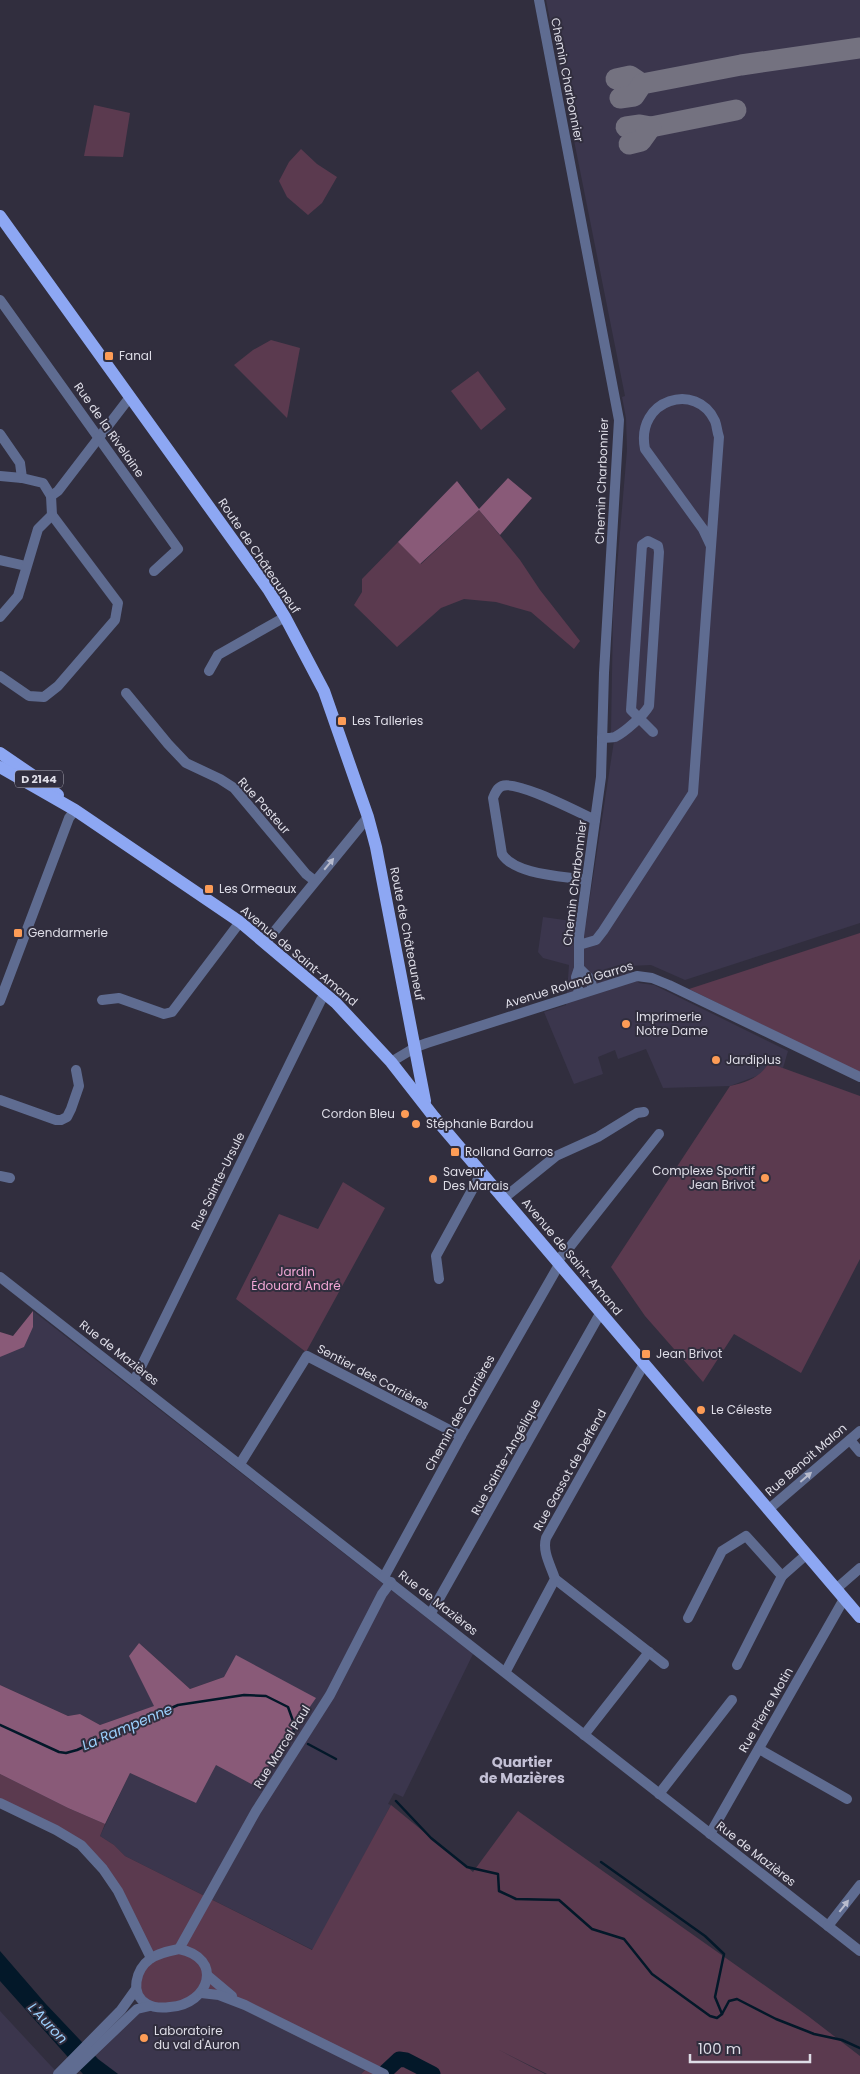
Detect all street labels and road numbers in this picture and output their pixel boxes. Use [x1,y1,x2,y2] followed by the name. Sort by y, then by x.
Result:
[547,16,588,144] street label: Chemin Charbonnier
[70,379,149,481] street label: Rue de la Rivelaine
[591,417,612,544] street label: Chemin Charbonnier
[214,495,304,617] street label: Route de Châteauneuf
[15,771,63,788] road number: D 2144
[234,774,295,838] street label: Rue Pasteur
[558,819,591,947] street label: Chemin Charbonnier
[386,866,429,1002] street label: Route de Châteauneuf
[237,901,362,1010] street label: Avenue de Saint-Amand
[502,957,635,1012] street label: Avenue Roland Garros
[187,1129,249,1232] street label: Rue Sainte-Ursule
[518,1194,627,1319] street label: Avenue de Saint-Amand
[76,1316,163,1389] street label: Rue de Mazières
[314,1340,432,1413] street label: Sentier des Carrières
[420,1352,499,1474] street label: Chemin des Carrières
[467,1396,545,1518] street label: Rue Sainte-Angélique
[529,1406,610,1534] street label: Rue Gassot de Deffend
[761,1419,850,1500] street label: Rue Benoit Malon
[395,1566,482,1639] street label: Rue de Mazières
[734,1664,797,1755] street label: Rue Pierre Motin
[249,1702,314,1792] street label: Rue Marcel Paul
[713,1817,800,1890] street label: Rue de Mazières

